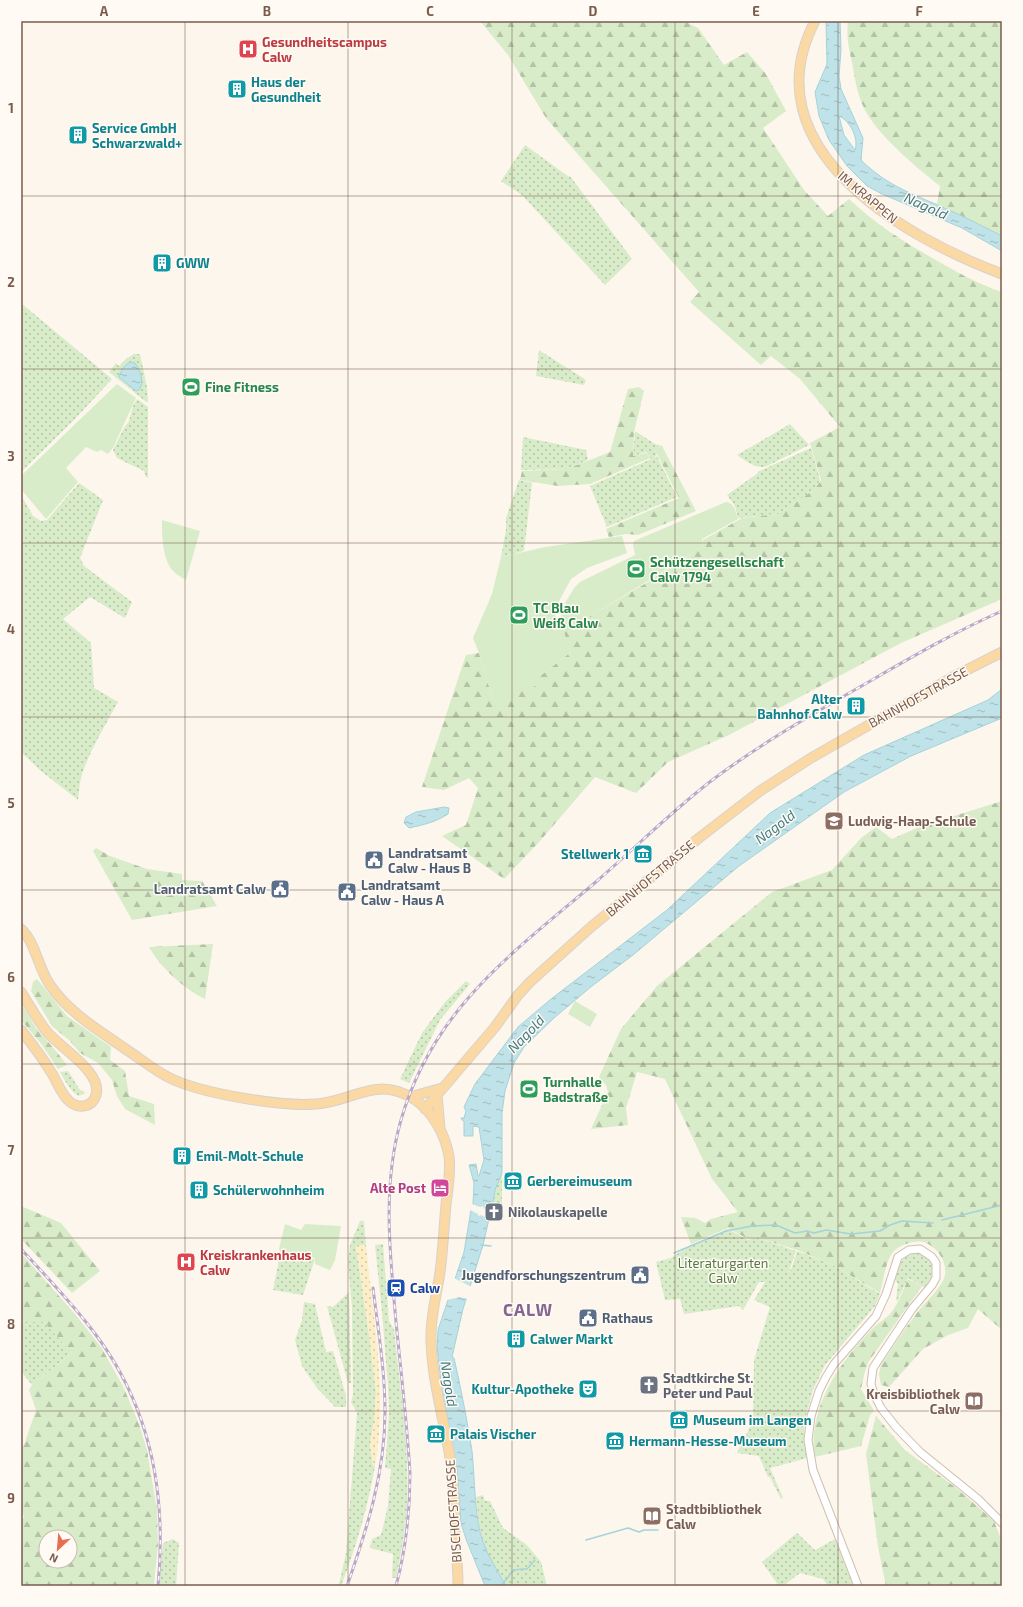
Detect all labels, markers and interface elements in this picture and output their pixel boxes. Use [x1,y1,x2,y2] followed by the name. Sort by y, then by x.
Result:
[100,3,109,19] text: A
[263,3,271,19] text: B
[426,3,434,19] text: C
[589,3,598,19] text: D
[752,3,760,19] text: E
[915,3,923,19] text: F
[262,34,387,65] place label: Gesundheitscampus Calw
[237,38,259,60] hospital icon: Gesundheitscampus Calw
[251,74,322,105] place label: Haus der Gesundheit
[226,78,248,100] building icon: Haus der Gesundheit
[8,100,14,116] text: 1
[92,120,182,151] place label: Service GmbH Schwarzwald+
[67,124,89,146] building icon: Service GmbH Schwarzwald+
[835,167,901,227] street label: IM KRAPPEN
[902,188,951,223] water label: Nagold
[151,252,173,274] building icon: GWW
[176,255,210,271] place label: GWW
[7,274,15,290] text: 2
[180,376,202,398] sports icon: Fine Fitness
[205,379,279,395] place label: Fine Fitness
[7,448,15,464] text: 3
[650,554,785,585] place label: Schützengesellschaft Calw 1794
[625,558,647,580] sports icon: Schützengesellschaft Calw 1794
[533,600,598,631] place label: TC Blau Weiß Calw
[508,604,530,626] sports icon: TC Blau Weiß Calw
[7,621,15,637] text: 4
[865,663,971,731] street label: BAHNHOFSTRASSE
[757,691,842,722] place label: Alter Bahnhof Calw
[845,695,867,717] building icon: Alter Bahnhof Calw
[7,795,15,811] text: 5
[751,806,798,847] water label: Nagold
[823,810,845,832] school or university icon: Ludwig-Haap-Schule
[848,813,976,829] place label: Ludwig-Haap-Schule
[602,836,698,920] street label: BAHNHOFSTRASSE
[632,843,654,865] museum icon: Stellwerk 1
[388,845,471,876] place label: Landratsamt Calw - Haus B
[561,846,629,862] place label: Stellwerk 1
[363,849,385,871] public building icon: Landratsamt Calw - Haus B
[361,877,444,908] place label: Landratsamt Calw - Haus A
[269,878,291,900] public building icon: Landratsamt Calw
[154,881,266,897] place label: Landratsamt Calw
[336,881,358,903] public building icon: Landratsamt Calw - Haus A
[7,969,15,985] text: 6
[504,1011,548,1056] water label: Nagold
[543,1074,608,1105] place label: Turnhalle Badstraße
[518,1078,540,1100] sports icon: Turnhalle Badstraße
[8,1142,15,1158] text: 7
[171,1145,193,1167] building icon: Emil-Molt-Schule
[196,1148,304,1164] place label: Emil-Molt-Schule
[502,1170,524,1192] museum icon: Gerbereimuseum
[527,1173,632,1189] place label: Gerbereimuseum
[429,1177,451,1199] hotel icon: Alte Post
[188,1179,210,1201] building icon: Schülerwohnheim
[370,1180,427,1196] place label: Alte Post
[213,1182,324,1198] place label: Schülerwohnheim
[483,1201,505,1223] church icon: Nikolauskapelle
[508,1204,608,1220] place label: Nikolauskapelle
[200,1247,312,1278] place label: Kreiskrankenhaus Calw
[175,1251,197,1273] hospital icon: Kreiskrankenhaus Calw
[678,1255,768,1286] park label: Literaturgarten Calw
[629,1264,651,1286] public building icon: Jugendforschungszentrum
[461,1267,626,1283] place label: Jugendforschungszentrum
[385,1277,407,1299] station icon: Calw
[410,1280,440,1296] place label: Calw
[503,1299,553,1319] district label: CALW
[577,1307,599,1329] public building icon: Rathaus
[602,1310,653,1326] place label: Rathaus
[7,1316,15,1332] text: 8
[505,1328,527,1350] building icon: Calwer Markt
[530,1331,614,1347] place label: Calwer Markt
[438,1360,461,1408] water label: Nagold
[663,1370,753,1401] place label: Stadtkirche St. Peter und Paul
[638,1374,660,1396] church icon: Stadtkirche St. Peter und Paul
[577,1378,599,1400] theatre icon: Kultur-Apotheke
[472,1381,574,1397] place label: Kultur-Apotheke
[866,1386,961,1417] place label: Kreisbibliothek Calw
[963,1390,985,1412] library icon: Kreisbibliothek Calw
[668,1409,690,1431] museum icon: Museum im Langen
[693,1412,812,1428] place label: Museum im Langen
[425,1423,447,1445] museum icon: Palais Vischer
[450,1426,537,1442] place label: Palais Vischer
[604,1430,626,1452] museum icon: Hermann-Hesse-Museum
[629,1433,787,1449] place label: Hermann-Hesse-Museum
[441,1459,465,1563] street label: BISCHOFSTRASSE
[7,1490,15,1506] text: 9
[666,1501,762,1532] place label: Stadtbibliothek Calw
[641,1505,663,1527] library icon: Stadtbibliothek Calw
[38,1529,78,1569] north arrow
[47,1551,60,1566] text: N

